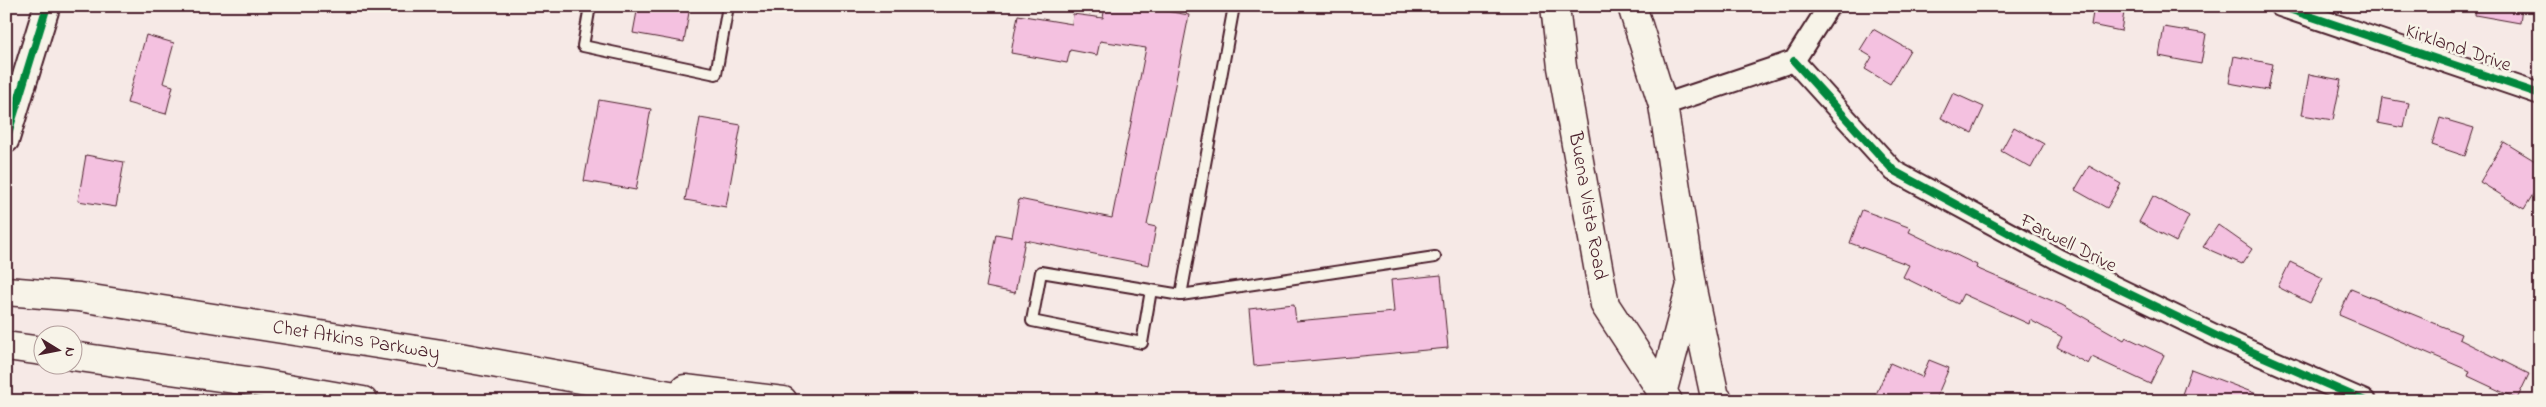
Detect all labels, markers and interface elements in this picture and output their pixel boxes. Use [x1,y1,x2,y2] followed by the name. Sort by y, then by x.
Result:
[2401,17,2515,81] street label: Kirkland Drive
[1560,129,1614,282] street label: Buena Vista Road
[2014,207,2122,281] street label: Farwell Drive
[270,313,442,369] street label: Chet Atkins Parkway
[32,324,82,374] north arrow
[58,346,80,358] text: N

